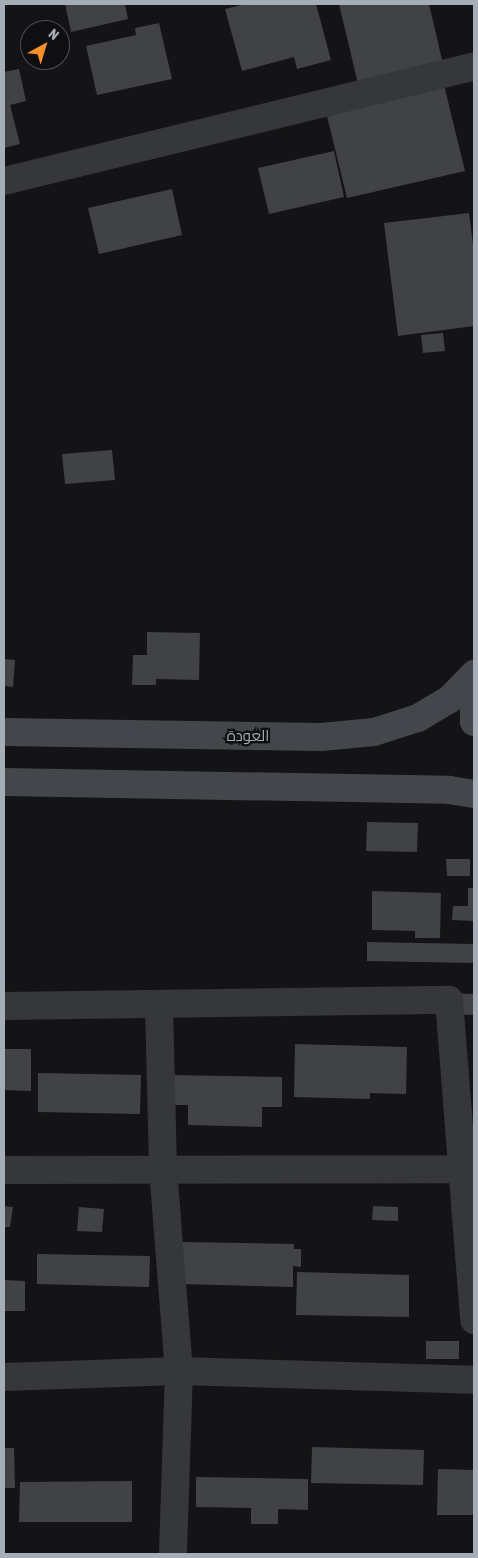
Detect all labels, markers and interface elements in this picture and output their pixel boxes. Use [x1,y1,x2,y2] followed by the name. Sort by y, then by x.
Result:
[20,20,70,70] north arrow
[46,25,62,43] text: N
[227,727,269,745] street label: العودة

